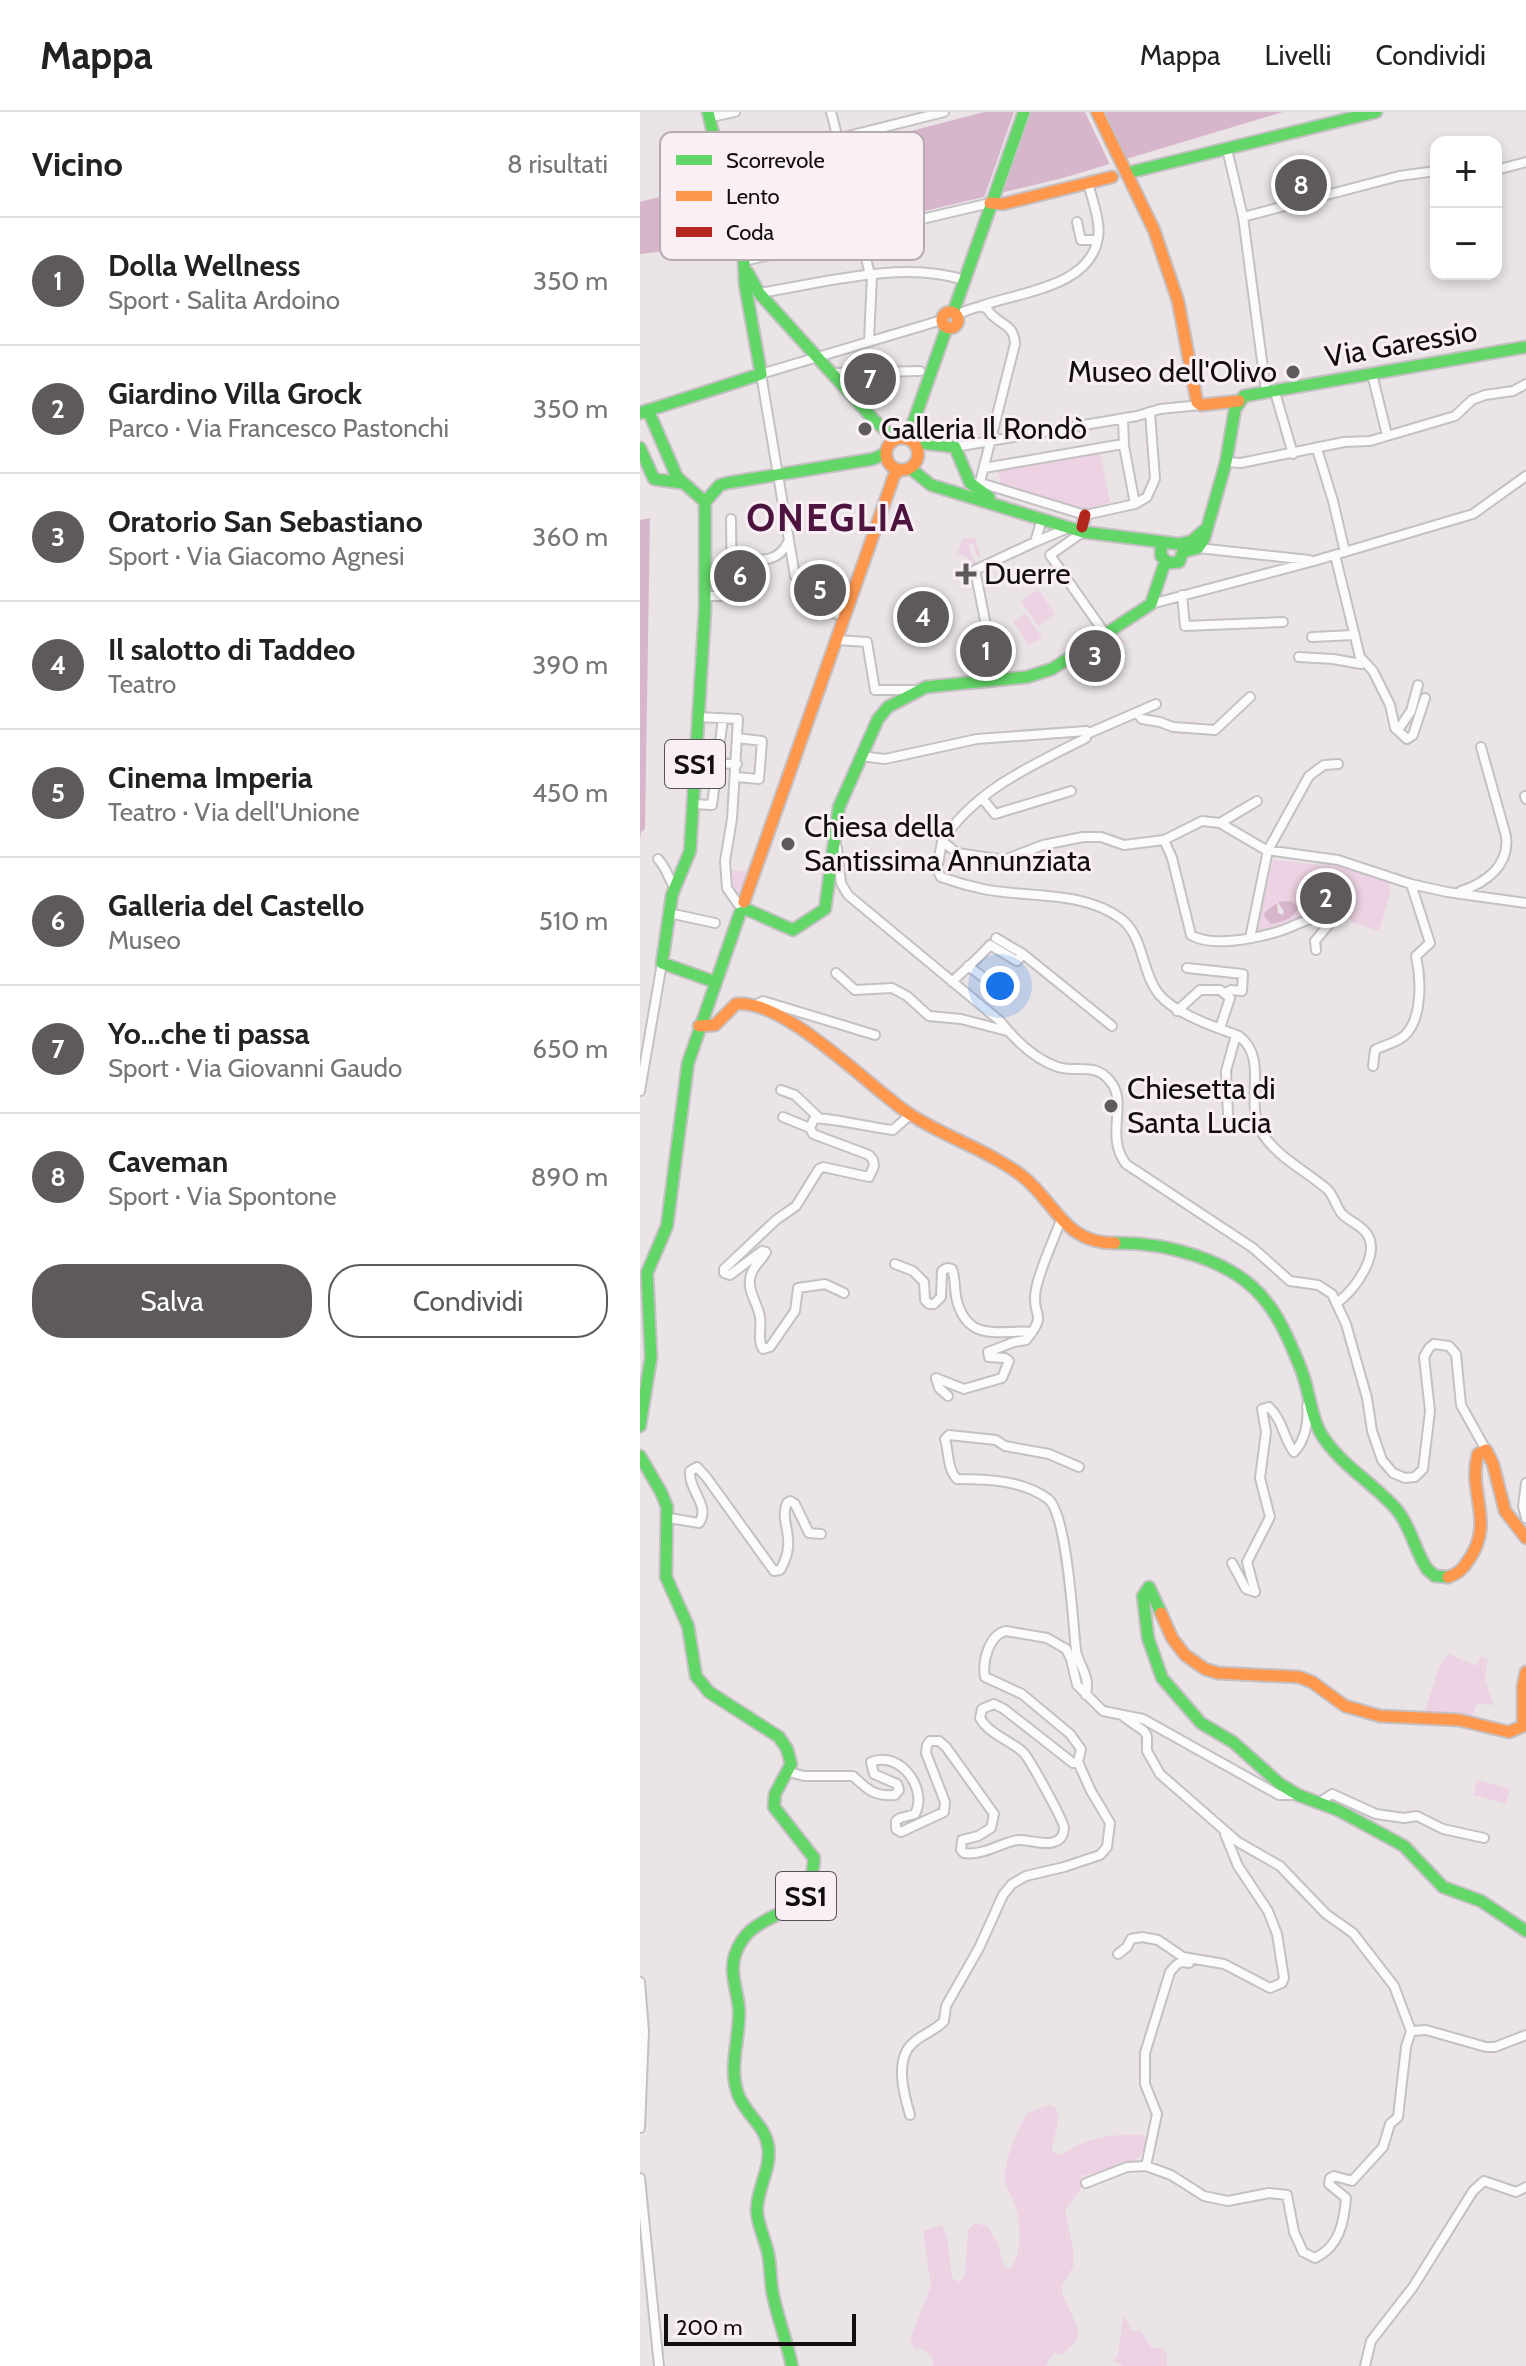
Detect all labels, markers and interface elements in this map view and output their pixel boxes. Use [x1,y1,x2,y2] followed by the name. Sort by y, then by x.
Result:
[40,32,153,79] text: Mappa
[1140,38,1220,72] text: Mappa
[1264,38,1331,72] text: Livelli
[1375,38,1486,72] text: Condividi
[660,132,924,260] legend
[1430,136,1502,280] map controls
[1430,136,1502,208] button: +
[32,143,123,185] text: Vicino
[726,147,825,174] text: Scorrevole
[507,148,608,180] text: 8 risultati
[1275,155,1327,215] pin: 8
[726,183,780,210] text: Lento
[1430,208,1502,280] button: −
[726,219,775,246] text: Coda
[108,247,300,284] text: Dolla Wellness
[53,265,63,297] text: 1
[533,265,608,297] text: 350 m
[108,284,340,316] text: Sport · Salita Ardoino
[1322,312,1480,375] street label: Via Garessio
[844,349,896,409] pin: 7
[1068,353,1277,390] place label: Museo dell'Olivo
[1284,363,1302,381] marker: Museo dell'Olivo
[108,375,362,412] text: Giardino Villa Grock
[51,393,65,425] text: 2
[533,393,608,425] text: 350 m
[881,410,1087,447] place label: Galleria Il Rondò
[108,412,449,444] text: Parco · Via Francesco Pastonchi
[856,420,874,438] marker: Galleria Il Rondò
[746,494,916,541] district label: ONEGLIA
[108,503,423,540] text: Oratorio San Sebastiano
[51,521,65,553] text: 3
[532,521,608,553] text: 360 m
[108,540,405,572] text: Sport · Via Giacomo Agnesi
[714,546,766,606] pin: 6
[984,555,1071,592] place label: Duerre
[794,560,846,620] pin: 5
[955,563,977,585] marker: Duerre
[897,587,949,647] pin: 4
[960,621,1012,681] pin: 1
[1069,626,1121,686] pin: 3
[108,631,355,668] text: Il salotto di Taddeo
[50,649,66,681] text: 4
[532,649,608,681] text: 390 m
[108,668,176,700] text: Teatro
[665,740,725,788] road number: SS1
[108,759,313,796] text: Cinema Imperia
[51,777,65,809] text: 5
[532,777,608,809] text: 450 m
[108,796,360,828] text: Teatro · Via dell'Unione
[804,808,1092,879] place label: Chiesa della Santissima Annunziata
[779,835,797,853] marker: Chiesa della Santissima Annunziata
[1300,868,1352,928] pin: 2
[108,887,364,924] text: Galleria del Castello
[51,905,65,937] text: 6
[539,905,608,937] text: 510 m
[108,924,181,956] text: Museo
[980,966,1020,1006] your location
[108,1015,310,1052] text: Yo...che ti passa
[51,1033,65,1065] text: 7
[532,1033,608,1065] text: 650 m
[108,1052,402,1084] text: Sport · Via Giovanni Gaudo
[1127,1070,1276,1141] place label: Chiesetta di Santa Lucia
[1102,1097,1120,1115] marker: Chiesetta di Santa Lucia
[108,1143,228,1180] text: Caveman
[50,1161,66,1193] text: 8
[531,1161,608,1193] text: 890 m
[108,1180,336,1212] text: Sport · Via Spontone
[32,1264,312,1338] button: Salva
[328,1264,608,1338] button: Condividi
[776,1872,836,1920] road number: SS1
[664,2310,856,2346] scale bar
[676,2314,742,2341] text: 200 m

